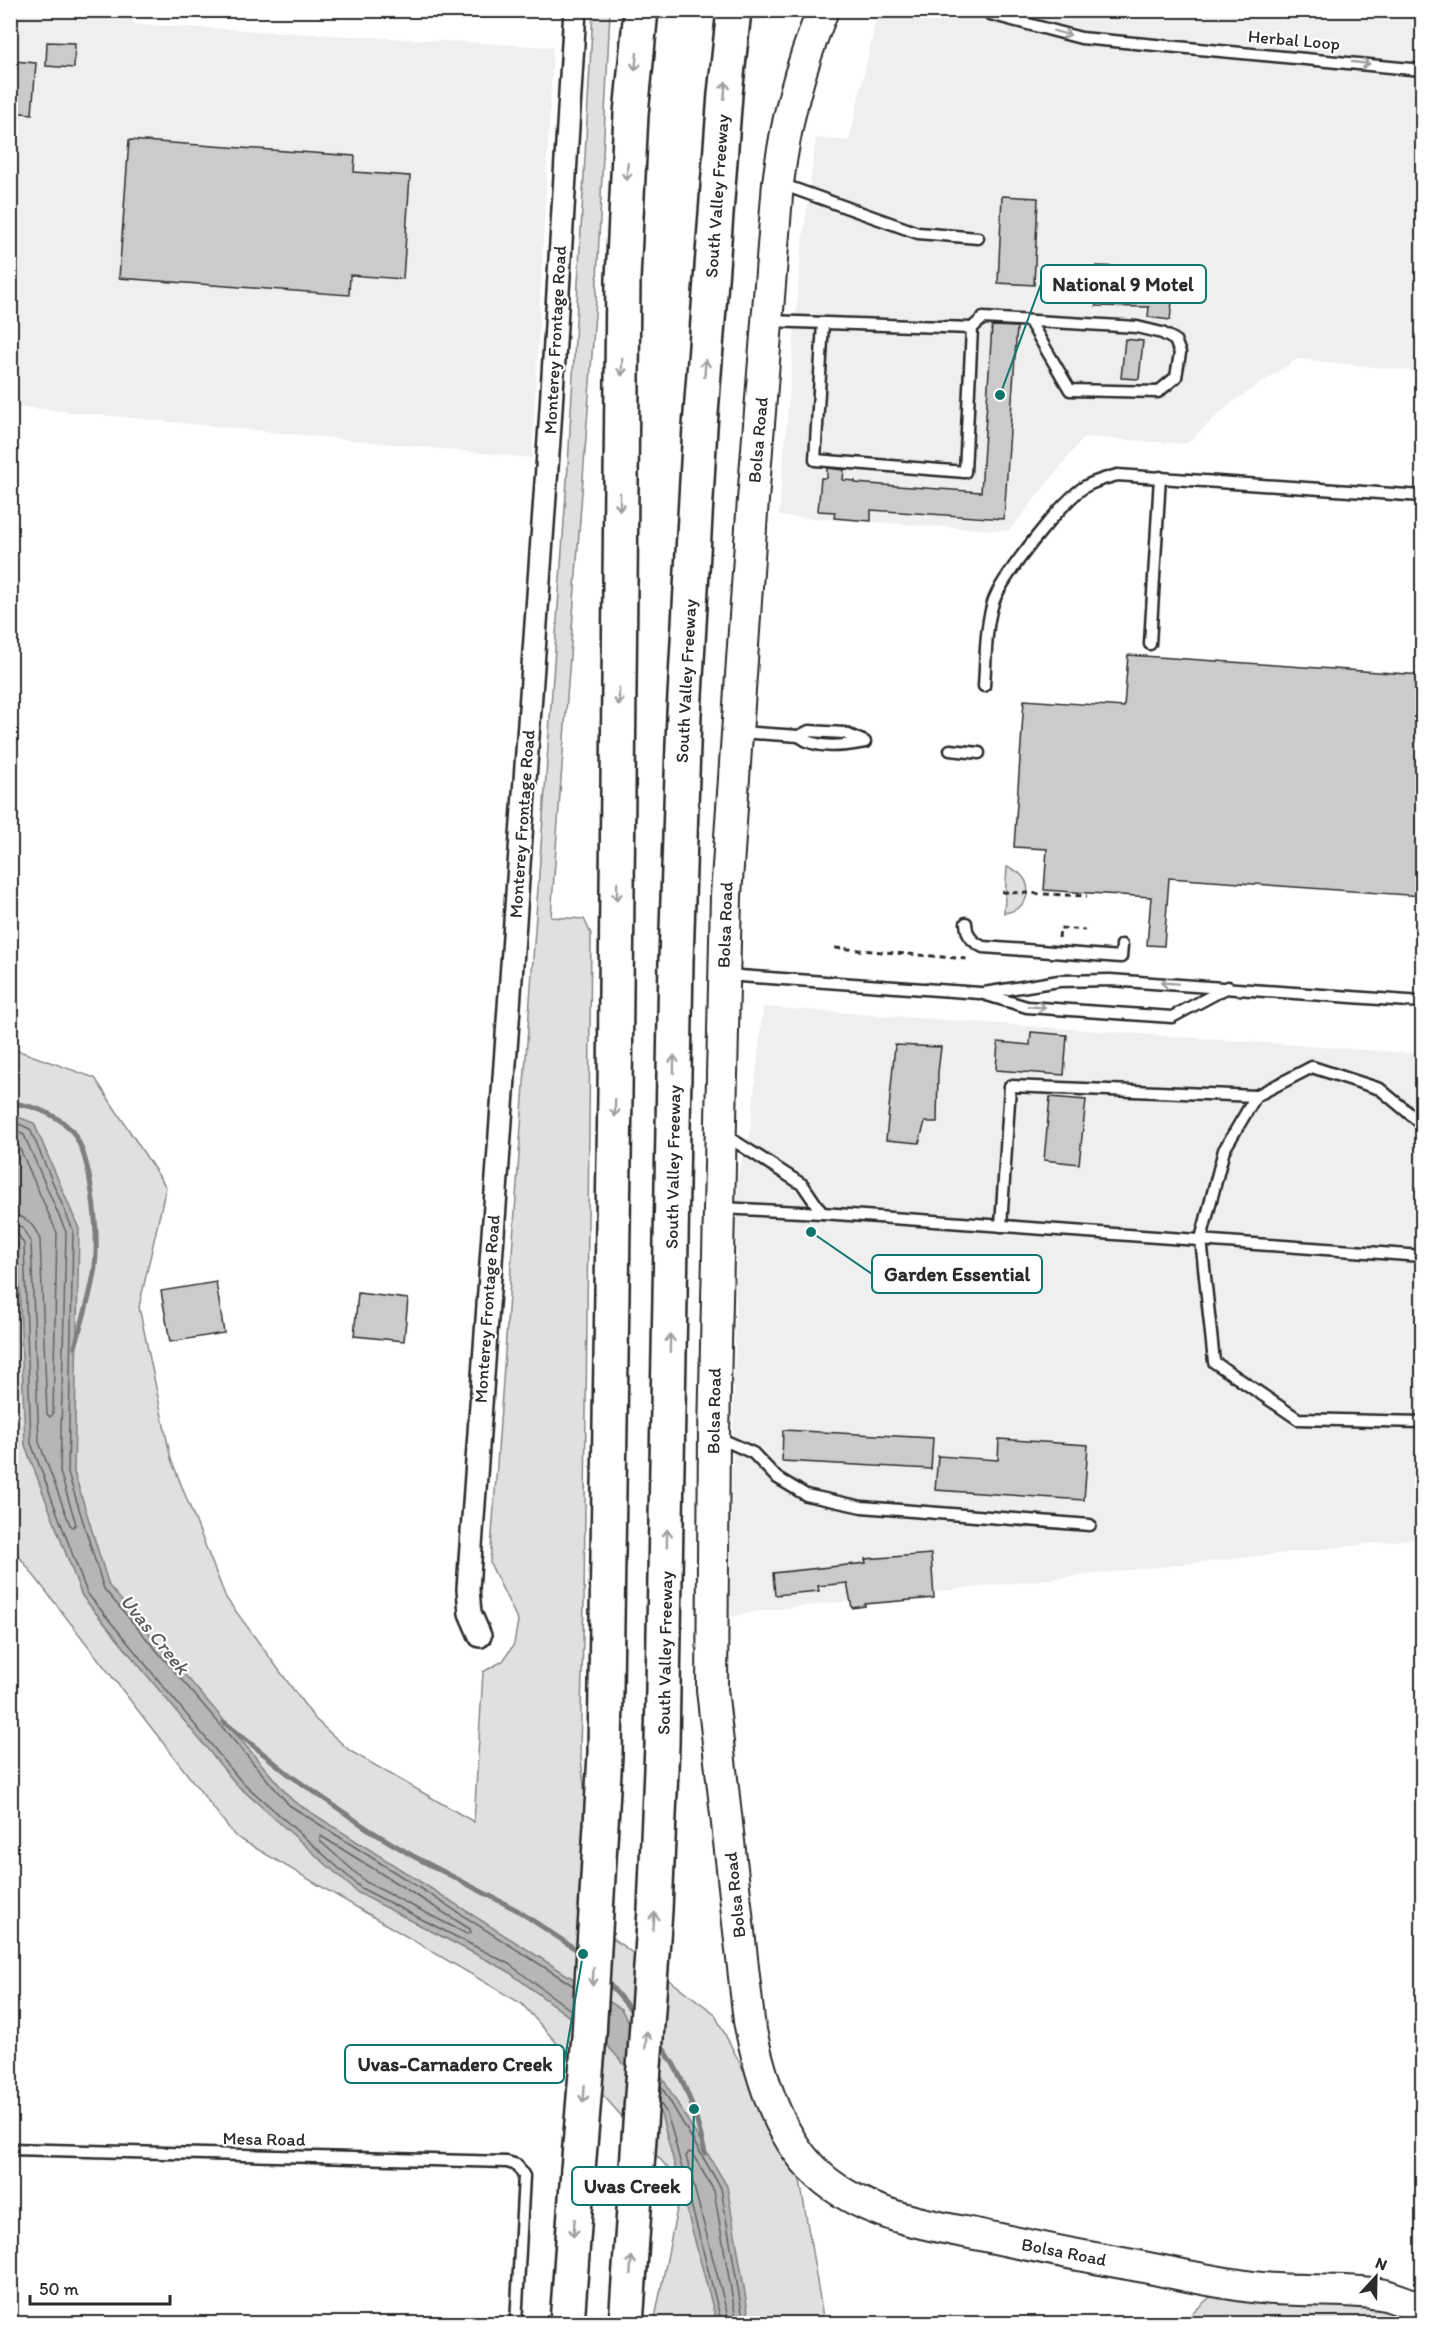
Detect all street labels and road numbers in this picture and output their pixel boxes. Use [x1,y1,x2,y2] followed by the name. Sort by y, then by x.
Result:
[1247,25,1341,55] street label: Herbal Loop
[700,113,734,279] street label: South Valley Freeway
[539,245,571,435] street label: Monterey Frontage Road
[743,396,773,484] street label: Bolsa Road
[671,598,701,763] street label: South Valley Freeway
[504,729,540,919] street label: Monterey Frontage Road
[713,881,738,969] street label: Bolsa Road
[661,1084,685,1249] street label: South Valley Freeway
[469,1214,505,1404] street label: Monterey Frontage Road
[702,1367,726,1454] street label: Bolsa Road
[653,1570,677,1735] street label: South Valley Freeway
[720,1851,750,1939] street label: Bolsa Road
[222,2127,306,2151] street label: Mesa Road
[1020,2233,1109,2271] street label: Bolsa Road

